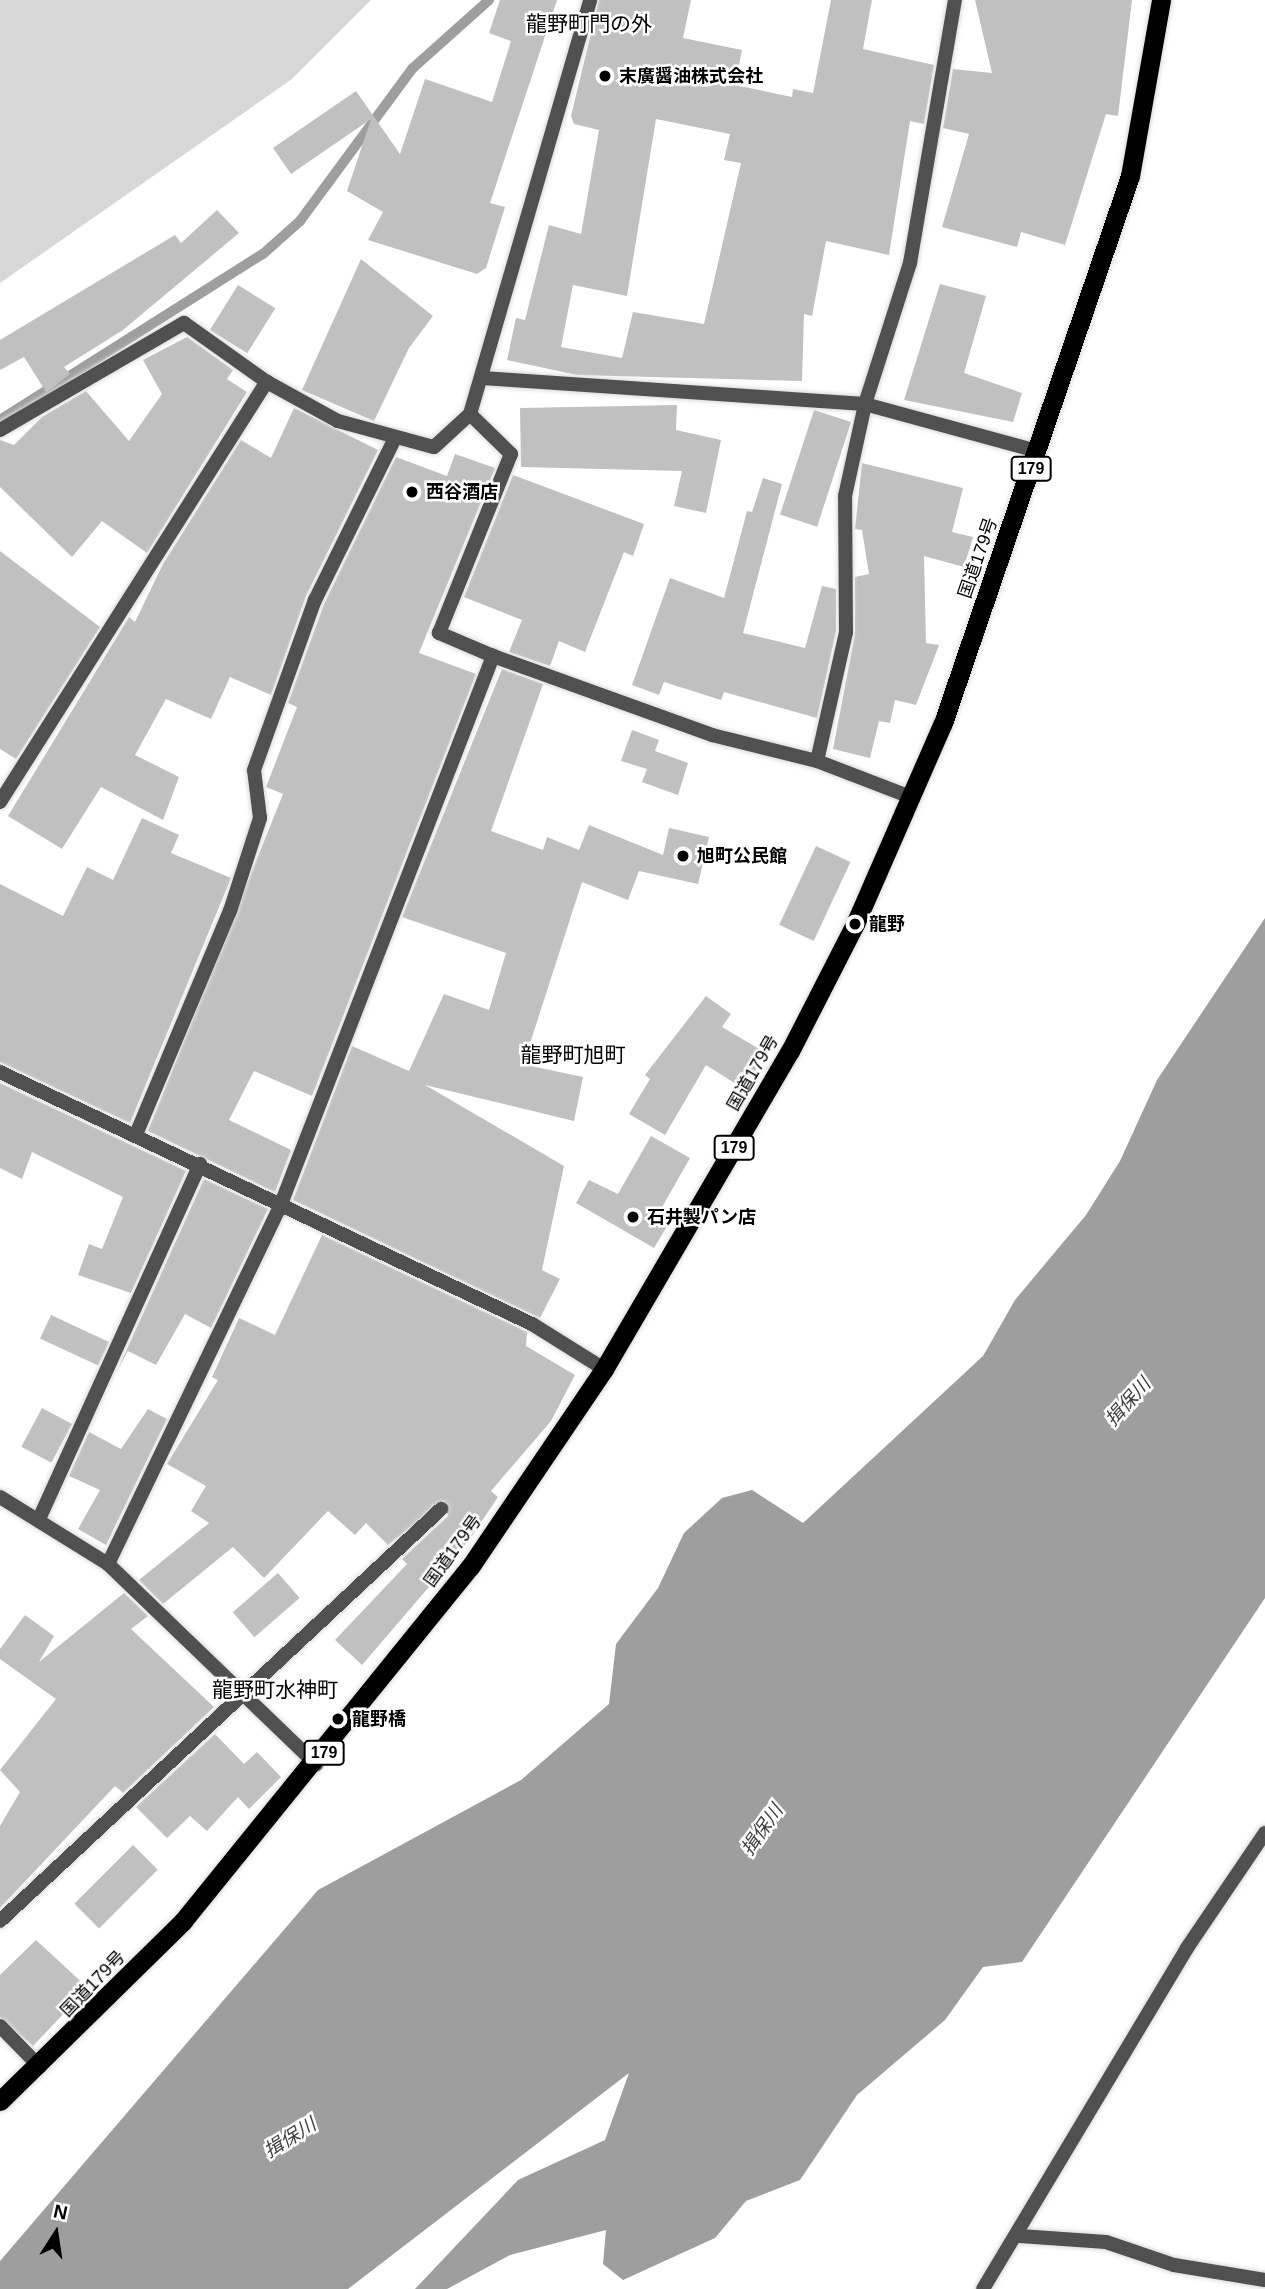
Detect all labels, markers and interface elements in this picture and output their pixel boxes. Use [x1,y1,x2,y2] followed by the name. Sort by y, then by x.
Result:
[526,11,652,37] district label: 龍野町門の外
[619,65,763,87] place label: 末廣醤油株式会社
[597,68,613,84] marker: 末廣醤油株式会社
[1010,456,1052,482] road number: 179
[426,481,498,503] place label: 西谷酒店
[404,484,420,500] marker: 西谷酒店
[954,515,1002,601] street label: 国道179号
[697,845,787,867] place label: 旭町公民館
[675,848,691,864] marker: 旭町公民館
[869,913,905,935] place label: 龍野
[847,916,863,932] marker: 龍野
[723,1031,783,1115] street label: 国道179号
[521,1042,625,1068] district label: 龍野町旭町
[713,1136,755,1160] road number: 179
[647,1206,755,1228] place label: 石井製パン店
[625,1209,641,1225] marker: 石井製パン店
[1100,1373,1156,1431] water label: 揖保川
[420,1511,486,1591] street label: 国道179号
[212,1677,338,1703] district label: 龍野町水神町
[352,1708,406,1730] place label: 龍野橋
[330,1711,346,1727] marker: 龍野橋
[303,1740,345,1765] road number: 179
[736,1800,788,1860] water label: 揖保川
[56,1946,130,2022] street label: 国道179号
[260,2113,320,2163] water label: 揖保川
[21,2198,91,2268] north arrow
[52,2200,69,2224] text: N

